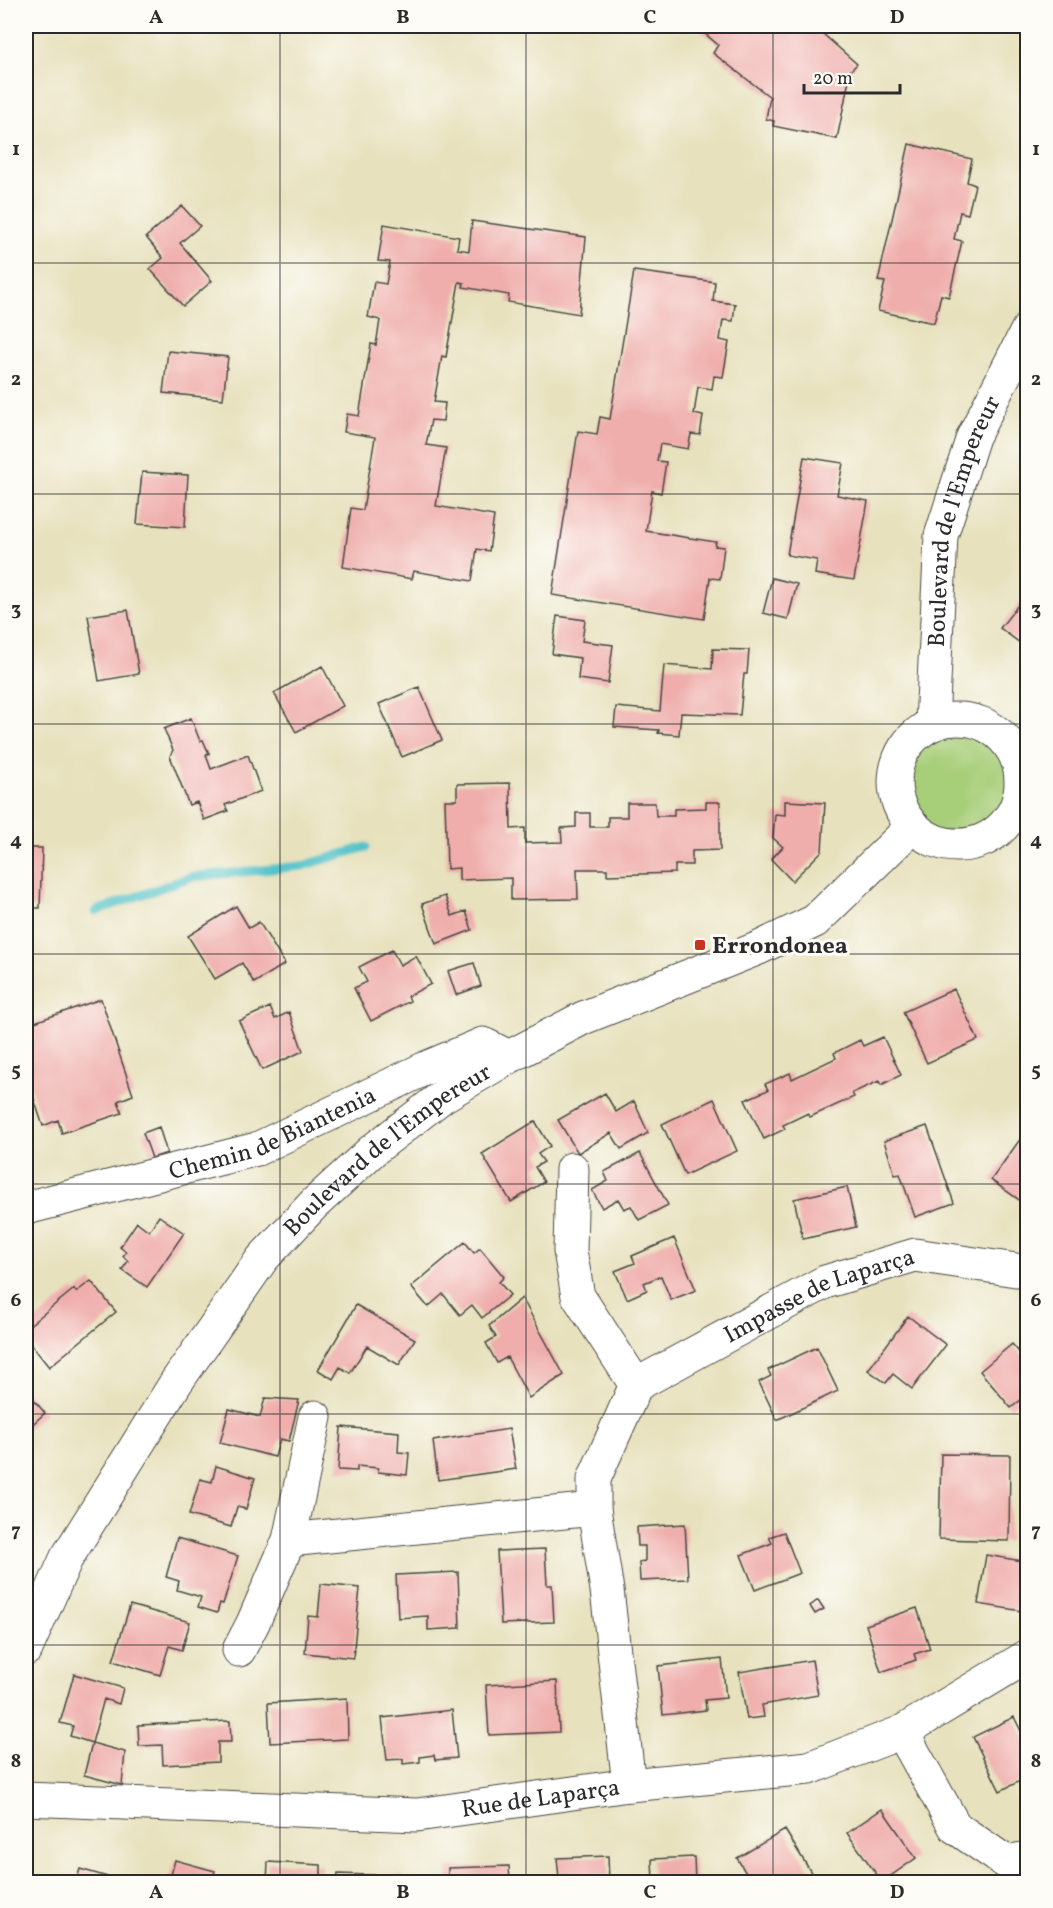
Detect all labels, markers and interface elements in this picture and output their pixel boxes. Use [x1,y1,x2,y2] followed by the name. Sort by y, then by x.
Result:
[149,4,163,32] text: A
[396,4,410,32] text: B
[644,4,657,32] text: C
[890,4,904,32] text: D
[804,57,900,95] scale bar
[813,67,853,92] text: 20 m
[12,136,20,164] text: 1
[1032,136,1040,164] text: 1
[11,366,21,394] text: 2
[1031,366,1041,394] text: 2
[921,390,1010,648] street label: Boulevard de l'Empereur
[11,596,21,624] text: 3
[1031,596,1041,624] text: 3
[10,827,22,855] text: 4
[1030,827,1042,855] text: 4
[712,930,848,964] place label: Errondonea
[693,938,707,952] marker: Errondonea
[277,1056,498,1245] street label: Boulevard de l'Empereur
[11,1057,21,1085] text: 5
[1031,1057,1041,1085] text: 5
[166,1079,382,1190] street label: Chemin de Biantenia
[718,1241,919,1353] street label: Impasse de Laparça
[11,1287,22,1315] text: 6
[1031,1287,1042,1315] text: 6
[11,1517,21,1545] text: 7
[1031,1517,1041,1545] text: 7
[11,1748,21,1776] text: 8
[1031,1748,1041,1776] text: 8
[459,1771,622,1828] street label: Rue de Laparça
[149,1879,163,1907] text: A
[396,1879,410,1907] text: B
[644,1879,657,1907] text: C
[890,1879,904,1907] text: D

